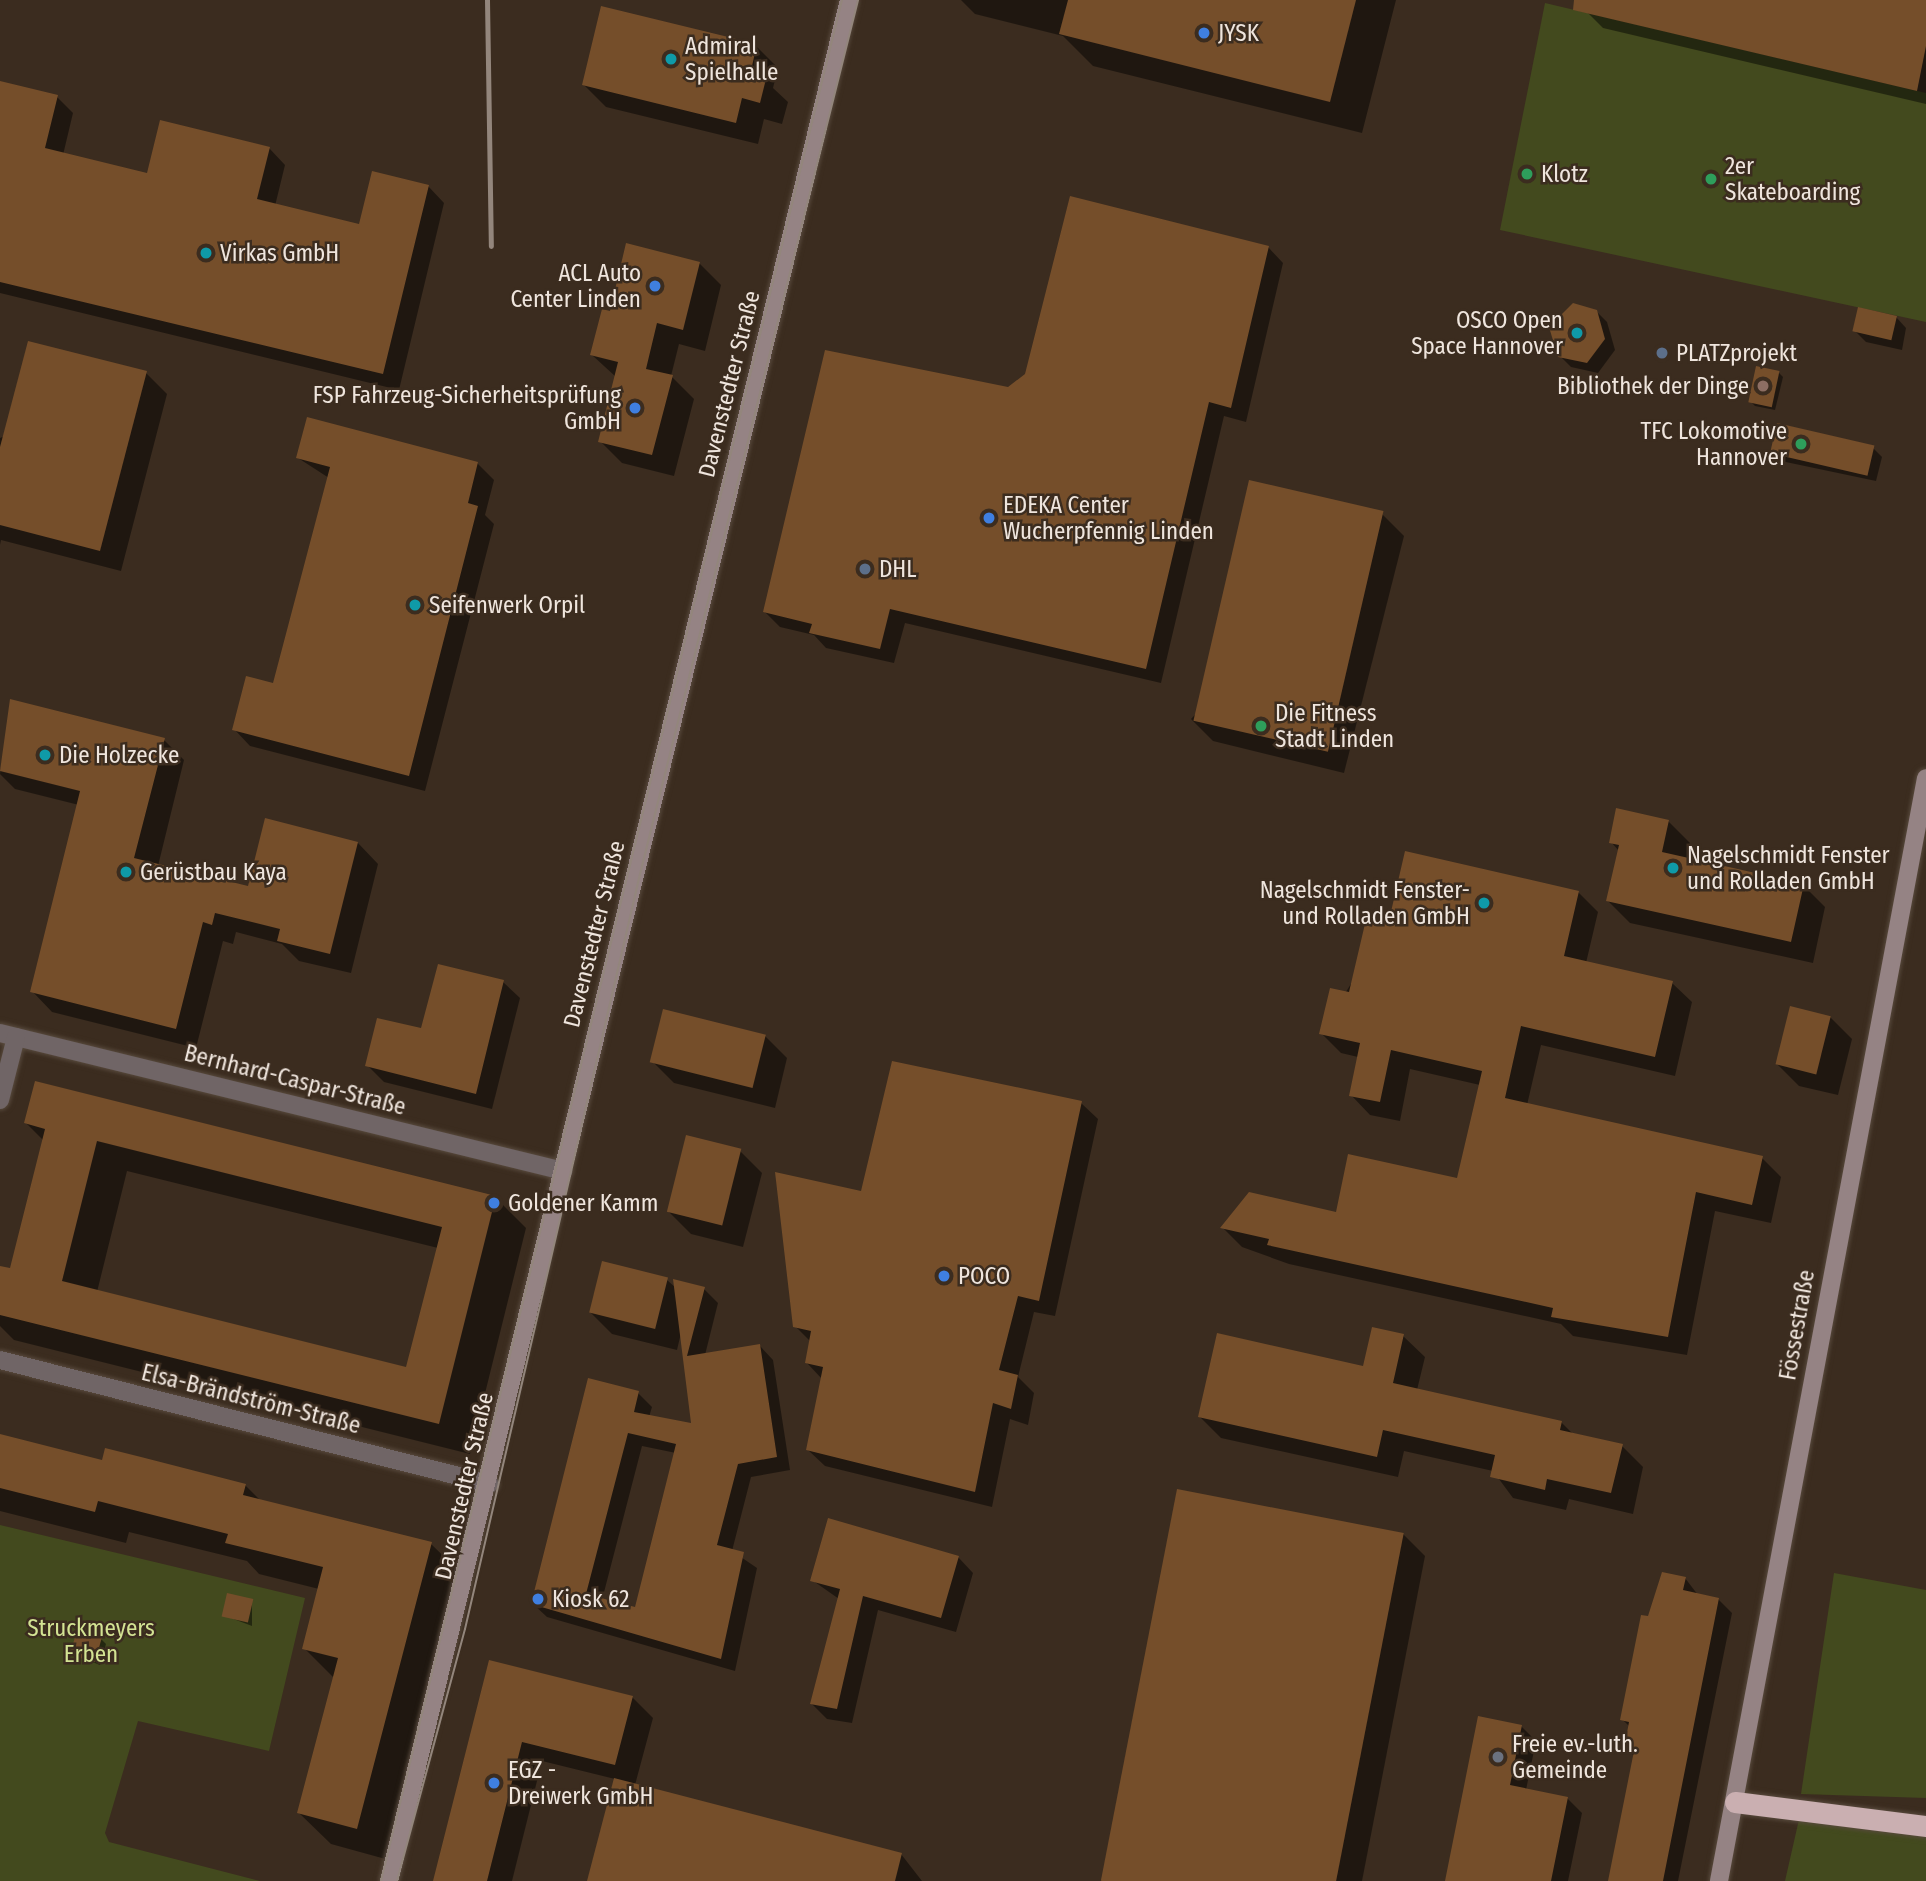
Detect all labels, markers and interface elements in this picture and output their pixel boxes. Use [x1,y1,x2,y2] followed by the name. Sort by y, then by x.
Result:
[1218,19,1259,47] place label: JYSK
[1196,25,1212,41] marker: JYSK
[685,32,778,86] place label: Admiral Spielhalle
[663,51,679,67] marker: Admiral Spielhalle
[1725,152,1860,206] place label: 2er Skateboarding
[1541,160,1588,188] place label: Klotz
[1519,166,1535,182] marker: Klotz
[1703,171,1719,187] marker: 2er Skateboarding
[220,239,339,267] place label: Virkas GmbH
[198,245,214,261] marker: Virkas GmbH
[510,259,641,313] place label: ACL Auto Center Linden
[647,278,663,294] marker: ACL Auto Center Linden
[692,288,766,480] street label: Davenstedter Straße
[1411,306,1563,360] place label: OSCO Open Space Hannover
[1569,325,1585,341] marker: OSCO Open Space Hannover
[1676,339,1797,367] place label: PLATZprojekt
[1654,345,1670,361] marker: PLATZprojekt
[1557,372,1749,400] place label: Bibliothek der Dinge
[1755,378,1771,394] marker: Bibliothek der Dinge
[313,381,621,435] place label: FSP Fahrzeug-Sicherheitsprüfung GmbH
[627,400,643,416] marker: FSP Fahrzeug-Sicherheitsprüfung GmbH
[1641,417,1787,471] place label: TFC Lokomotive Hannover
[1793,436,1809,452] marker: TFC Lokomotive Hannover
[1003,491,1214,545] place label: EDEKA Center Wucherpfennig Linden
[981,510,997,526] marker: EDEKA Center Wucherpfennig Linden
[879,555,916,583] place label: DHL
[857,561,873,577] marker: DHL
[429,591,585,619] place label: Seifenwerk Orpil
[407,597,423,613] marker: Seifenwerk Orpil
[1275,699,1394,753] place label: Die Fitness Stadt Linden
[1253,718,1269,734] marker: Die Fitness Stadt Linden
[59,741,179,769] place label: Die Holzecke
[37,747,53,763] marker: Die Holzecke
[557,838,631,1030] street label: Davenstedter Straße
[1687,841,1890,895] place label: Nagelschmidt Fenster und Rolladen GmbH
[140,858,287,886] place label: Gerüstbau Kaya
[1665,860,1681,876] marker: Nagelschmidt Fenster und Rolladen GmbH
[118,864,134,880] marker: Gerüstbau Kaya
[1260,876,1470,930] place label: Nagelschmidt Fenster- und Rolladen GmbH
[1476,895,1492,911] marker: Nagelschmidt Fenster- und Rolladen GmbH
[181,1039,409,1121] street label: Bernhard-Caspar-Straße
[508,1189,658,1217] place label: Goldener Kamm
[486,1195,502,1211] marker: Goldener Kamm
[958,1262,1010,1290] place label: POCO
[936,1268,952,1284] marker: POCO
[1774,1268,1820,1382] street label: Fössestraße
[139,1358,363,1440] street label: Elsa-Brändström-Straße
[429,1390,499,1582] street label: Davenstedter Straße
[552,1585,629,1613] place label: Kiosk 62
[530,1591,546,1607] marker: Kiosk 62
[27,1614,155,1668] park label: Struckmeyers Erben
[1512,1730,1638,1784] place label: Freie ev.-luth. Gemeinde
[1490,1749,1506,1765] marker: Freie ev.-luth. Gemeinde
[508,1756,654,1810] place label: EGZ - Dreiwerk GmbH
[486,1775,502,1791] marker: EGZ - Dreiwerk GmbH

